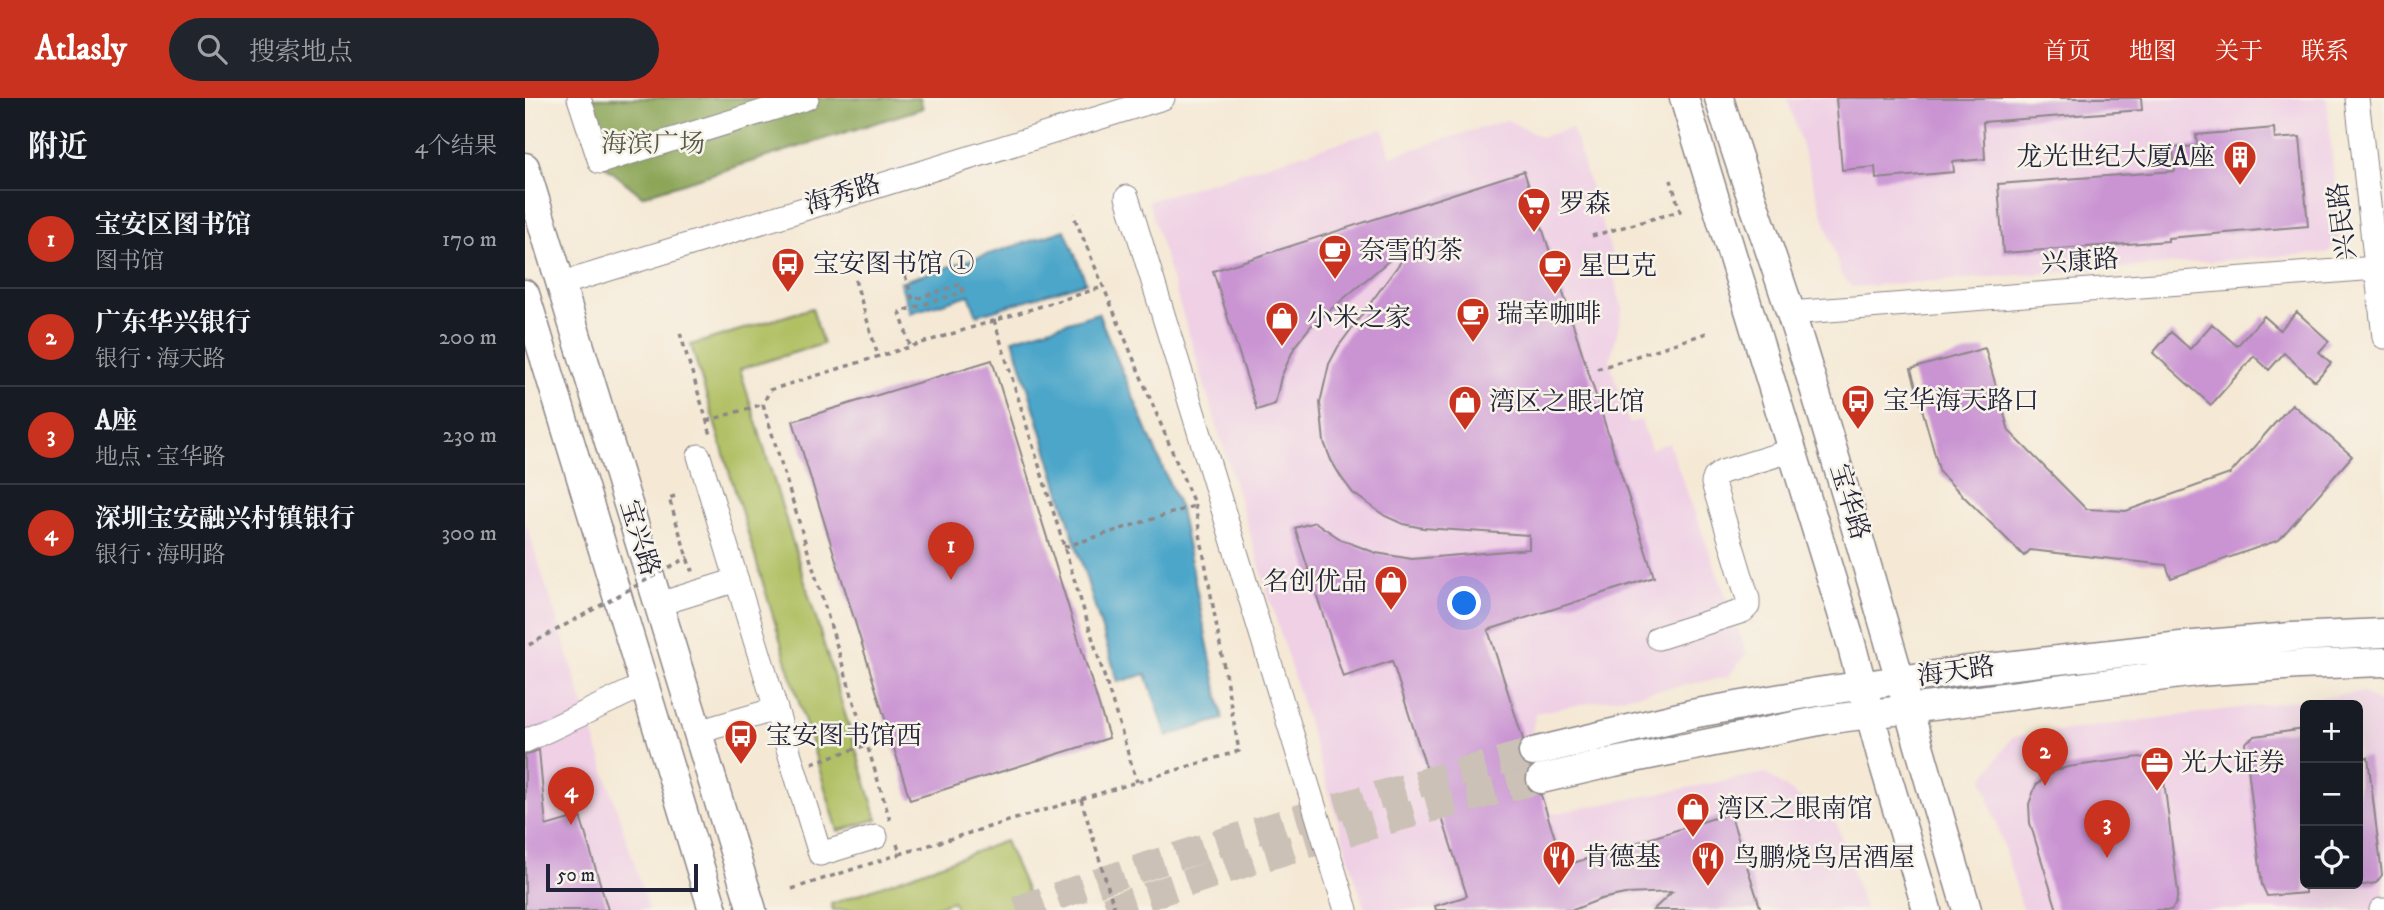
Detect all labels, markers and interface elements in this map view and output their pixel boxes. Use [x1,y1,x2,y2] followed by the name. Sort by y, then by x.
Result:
[169,18,659,81] search box
[35,29,127,70] text: Atlasly
[193,30,231,68] icon: search
[249,36,353,69] text: 搜索地点
[2043,37,2091,67] text: 首页
[2129,37,2177,67] text: 地图
[2215,37,2263,67] text: 关于
[2301,37,2349,67] text: 联系
[601,128,705,161] park label: 海滨广场
[28,129,88,166] text: 附近
[415,132,497,161] text: 4个结果
[2221,138,2259,187] building icon: 龙光世纪大厦A座
[2016,141,2215,174] place label: 龙光世纪大厦A座
[801,168,885,222] street label: 海秀路
[2322,180,2364,262] street label: 兴民路
[1515,185,1553,234] supermarket icon: 罗森
[1559,188,1611,221] place label: 罗森
[95,209,251,242] text: 宝安区图书馆
[47,225,55,254] text: 1
[442,225,497,254] text: 170 m
[1316,232,1354,281] cafe icon: 奈雪的茶
[1359,235,1463,268] place label: 奈雪的茶
[2040,243,2120,281] street label: 兴康路
[769,245,807,294] bus stop icon: 宝安图书馆 ①
[95,247,164,276] text: 图书馆
[1536,247,1574,296] cafe icon: 星巴克
[813,248,975,281] place label: 宝安图书馆 ①
[1579,250,1657,283] place label: 星巴克
[1454,295,1492,344] cafe icon: 瑞幸咖啡
[1497,298,1601,331] place label: 瑞幸咖啡
[1263,299,1301,348] shop icon: 小米之家
[1307,302,1411,335] place label: 小米之家
[95,307,251,340] text: 广东华兴银行
[45,323,57,352] text: 2
[439,323,497,352] text: 200 m
[95,345,225,374] text: 银行 · 海天路
[1839,382,1877,431] bus stop icon: 宝华海天路口
[1446,383,1484,432] shop icon: 湾区之眼北馆
[1883,385,2039,418] place label: 宝华海天路口
[1489,386,1645,419] place label: 湾区之眼北馆
[95,405,138,438] text: A座
[47,421,55,450] text: 3
[443,421,497,450] text: 230 m
[95,443,225,472] text: 地点 · 宝华路
[1822,460,1876,544] street label: 宝华路
[612,496,666,580] street label: 宝兴路
[95,503,355,536] text: 深圳宝安融兴村镇银行
[44,519,58,548] text: 4
[441,519,497,548] text: 300 m
[928,522,974,580] pin: 1
[95,541,225,570] text: 银行 · 海明路
[1372,563,1410,612] shop icon: 名创优品
[1263,566,1367,599] place label: 名创优品
[1447,586,1481,620] your location
[1915,650,1997,694] street label: 海天路
[2300,700,2363,889] map controls
[2300,700,2363,763] button: +
[722,717,760,766] bus stop icon: 宝安图书馆西
[766,720,922,753] place label: 宝安图书馆西
[2022,728,2068,786] pin: 2
[2138,744,2176,793] office icon: 光大证券
[2181,747,2285,780] place label: 光大证券
[2300,763,2363,826] button: −
[548,767,594,825] pin: 4
[1674,790,1712,839] shop icon: 湾区之眼南馆
[1717,793,1873,826] place label: 湾区之眼南馆
[2084,800,2130,858] pin: 3
[2300,826,2363,889] button: locate
[1540,838,1578,887] restaurant icon: 肯德基
[1689,839,1727,888] restaurant icon: 鸟鹏烧鸟居酒屋
[1583,841,1661,874] place label: 肯德基
[1733,842,1915,875] place label: 鸟鹏烧鸟居酒屋
[546,861,698,893] scale bar
[557,864,595,887] text: 50 m

